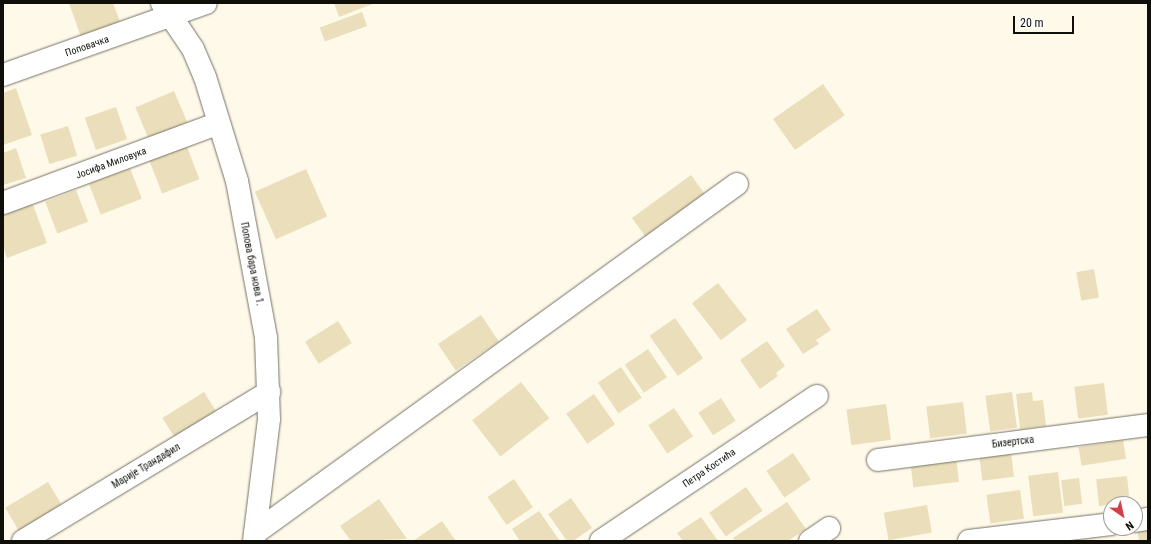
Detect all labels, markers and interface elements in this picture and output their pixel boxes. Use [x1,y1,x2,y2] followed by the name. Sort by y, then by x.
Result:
[1015,8,1076,34] scale bar
[1020,16,1044,30] text: 20 m
[64,33,110,59] street label: Поповачка
[74,145,148,181] street label: Јосифа Миловука
[238,221,266,307] street label: Попова бара нова 1.
[991,433,1035,451] street label: Бизертска
[110,441,182,491] street label: Марије Трандафил
[680,446,738,490] street label: Петра Костића
[1103,496,1143,536] north arrow
[1123,518,1136,533] text: N

